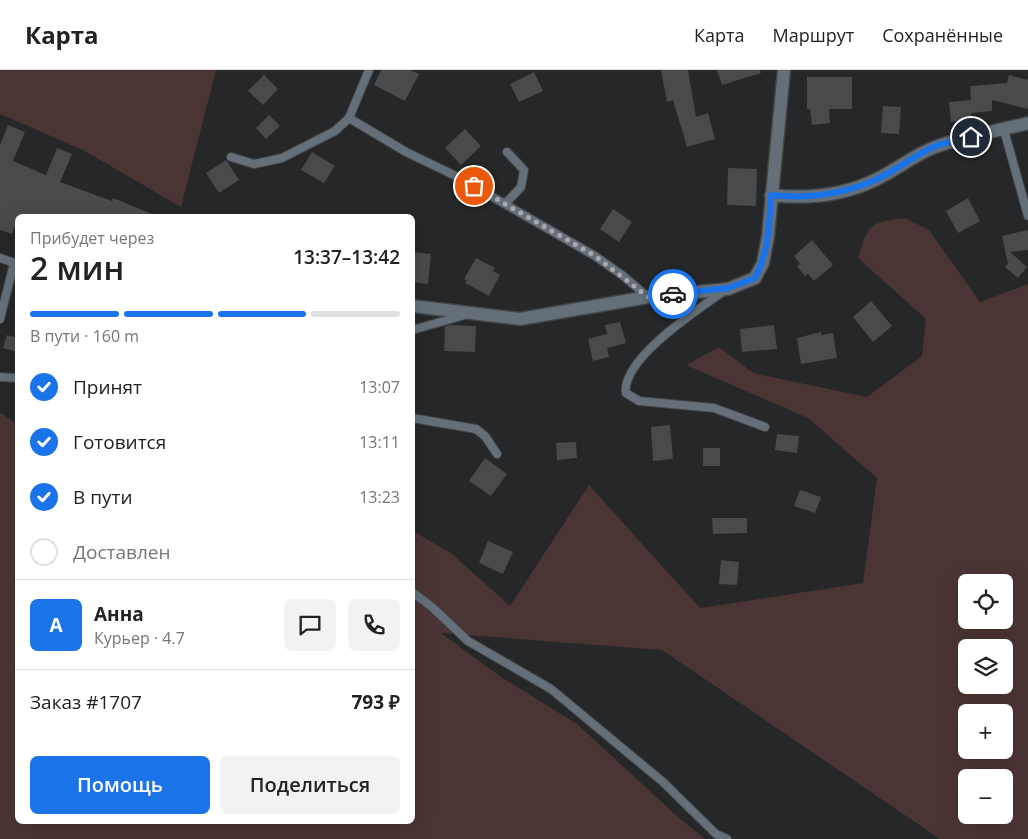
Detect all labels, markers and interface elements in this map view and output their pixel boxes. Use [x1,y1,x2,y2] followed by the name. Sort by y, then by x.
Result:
[25,18,99,51] text: Карта
[694,23,744,47] text: Карта
[772,23,854,47] text: Маршрут
[882,23,1003,47] text: Сохранённые
[950,116,992,158] pin
[957,123,985,151] icon: home
[453,165,495,207] pin
[460,172,488,200] icon: bag
[30,227,154,249] text: Прибудет через
[293,244,400,270] text: 13:37–13:42
[30,246,124,289] text: 2 мин
[648,269,698,319] courier
[659,280,687,308] icon: car
[30,325,139,347] text: В пути · 160 m
[30,373,58,401] icon: check
[73,374,142,400] text: Принят
[359,376,400,398] text: 13:07
[30,428,58,456] icon: check
[73,429,166,455] text: Готовится
[359,431,400,453] text: 13:11
[30,483,58,511] icon: check
[73,484,133,510] text: В пути
[359,486,400,508] text: 13:23
[73,539,171,565] text: Доставлен
[958,574,1013,824] map controls
[958,574,1013,629] button: locate
[284,599,336,651] button: chat
[348,599,400,651] button: phone
[94,601,144,627] text: Анна
[49,612,63,638] text: А
[94,627,185,649] text: Курьер · 4.7
[958,639,1013,694] button: layers
[30,689,142,715] text: Заказ #1707
[351,689,400,715] text: 793 ₽
[958,704,1013,759] button: +
[30,756,210,814] button: Помощь
[220,756,400,814] button: Поделиться
[958,769,1013,824] button: −

